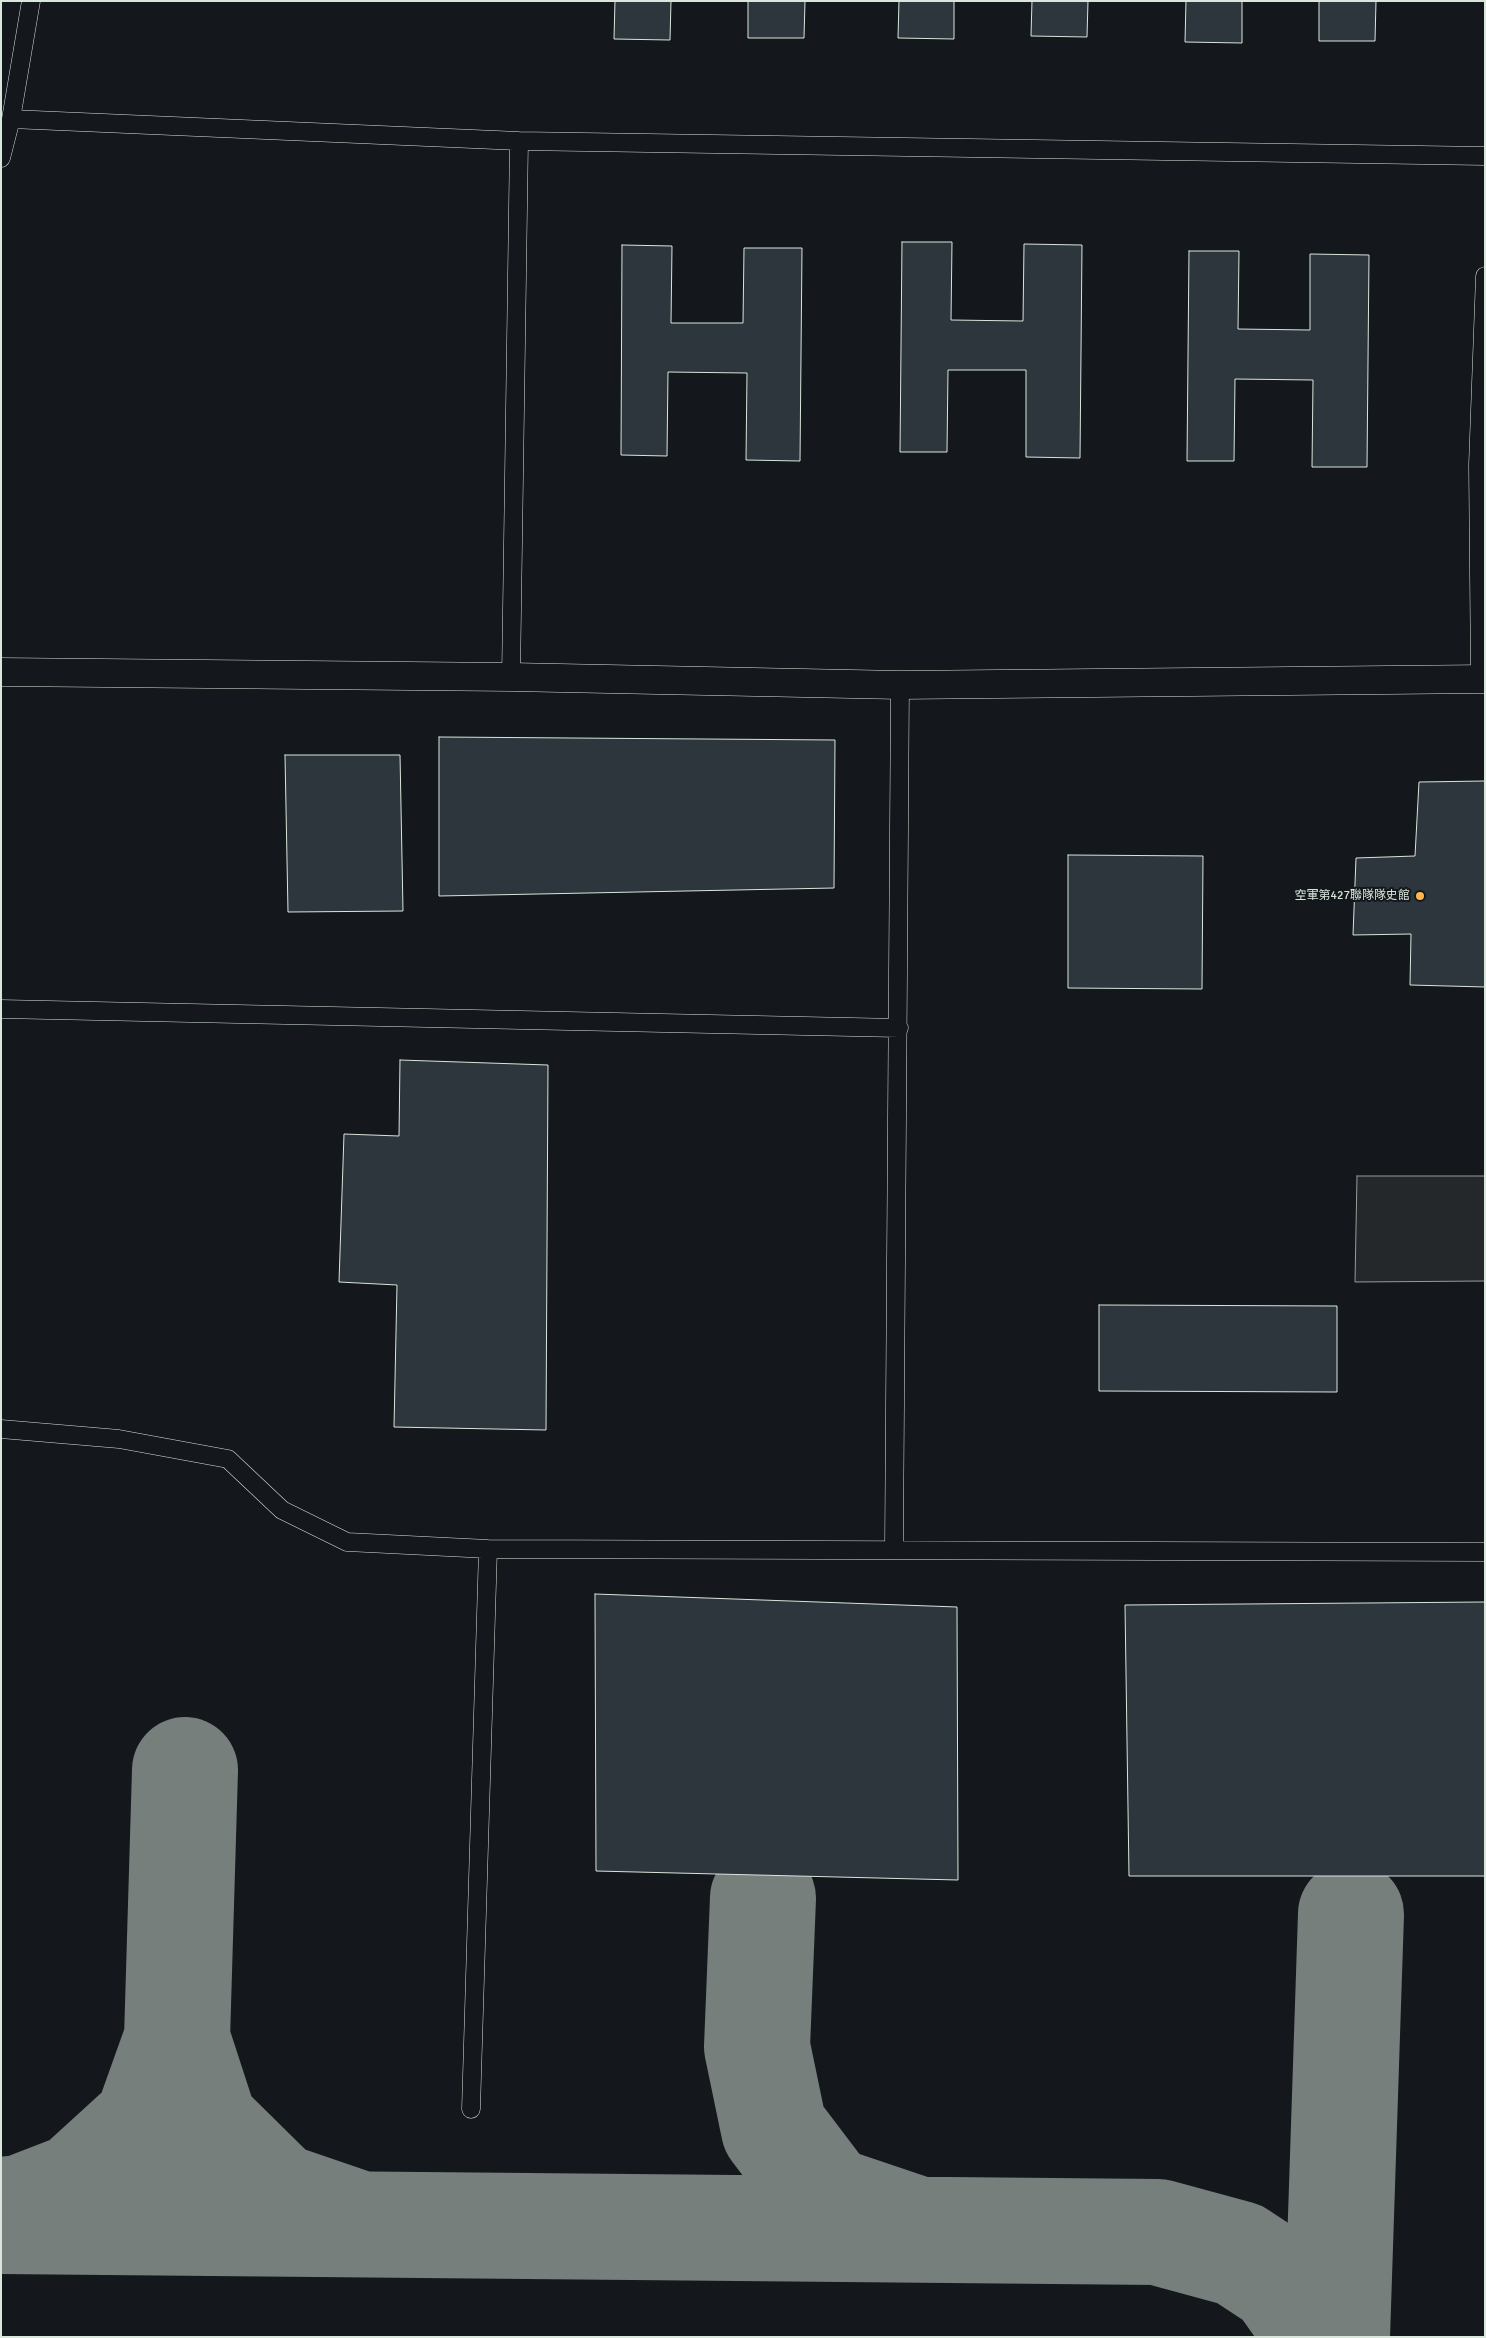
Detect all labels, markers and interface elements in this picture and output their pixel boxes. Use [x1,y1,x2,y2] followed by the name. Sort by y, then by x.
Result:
[1295,889,1410,903] place label: 空軍第427聯隊隊史館
[1414,890,1426,902] marker: 空軍第427聯隊隊史館

